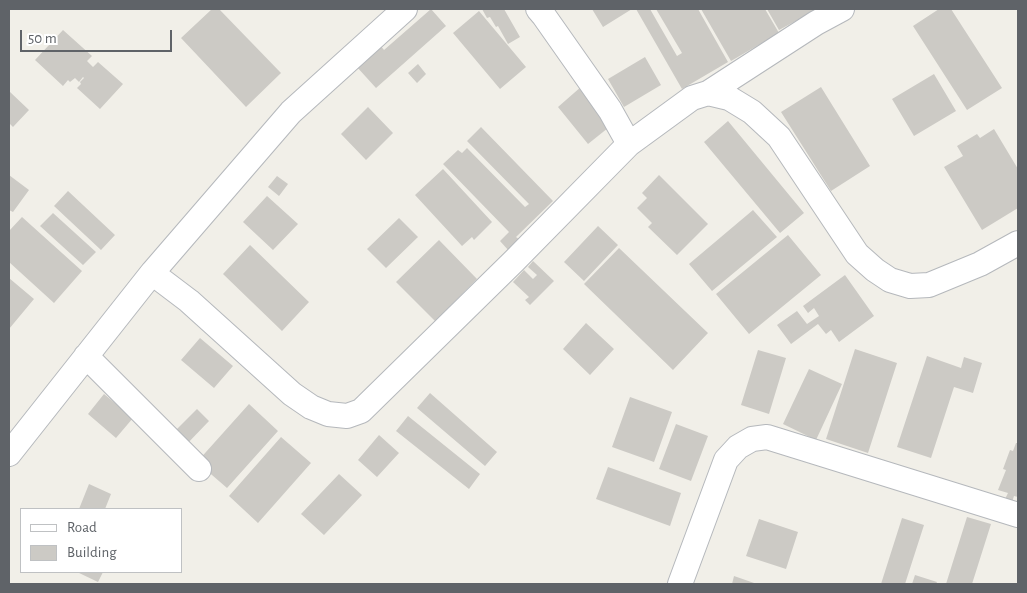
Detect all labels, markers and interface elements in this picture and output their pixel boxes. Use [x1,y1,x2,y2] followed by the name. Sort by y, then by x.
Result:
[22,20,175,52] scale bar
[28,31,57,46] text: 50 m
[20,508,182,573] legend
[67,520,97,535] text: Road
[67,545,117,560] text: Building

